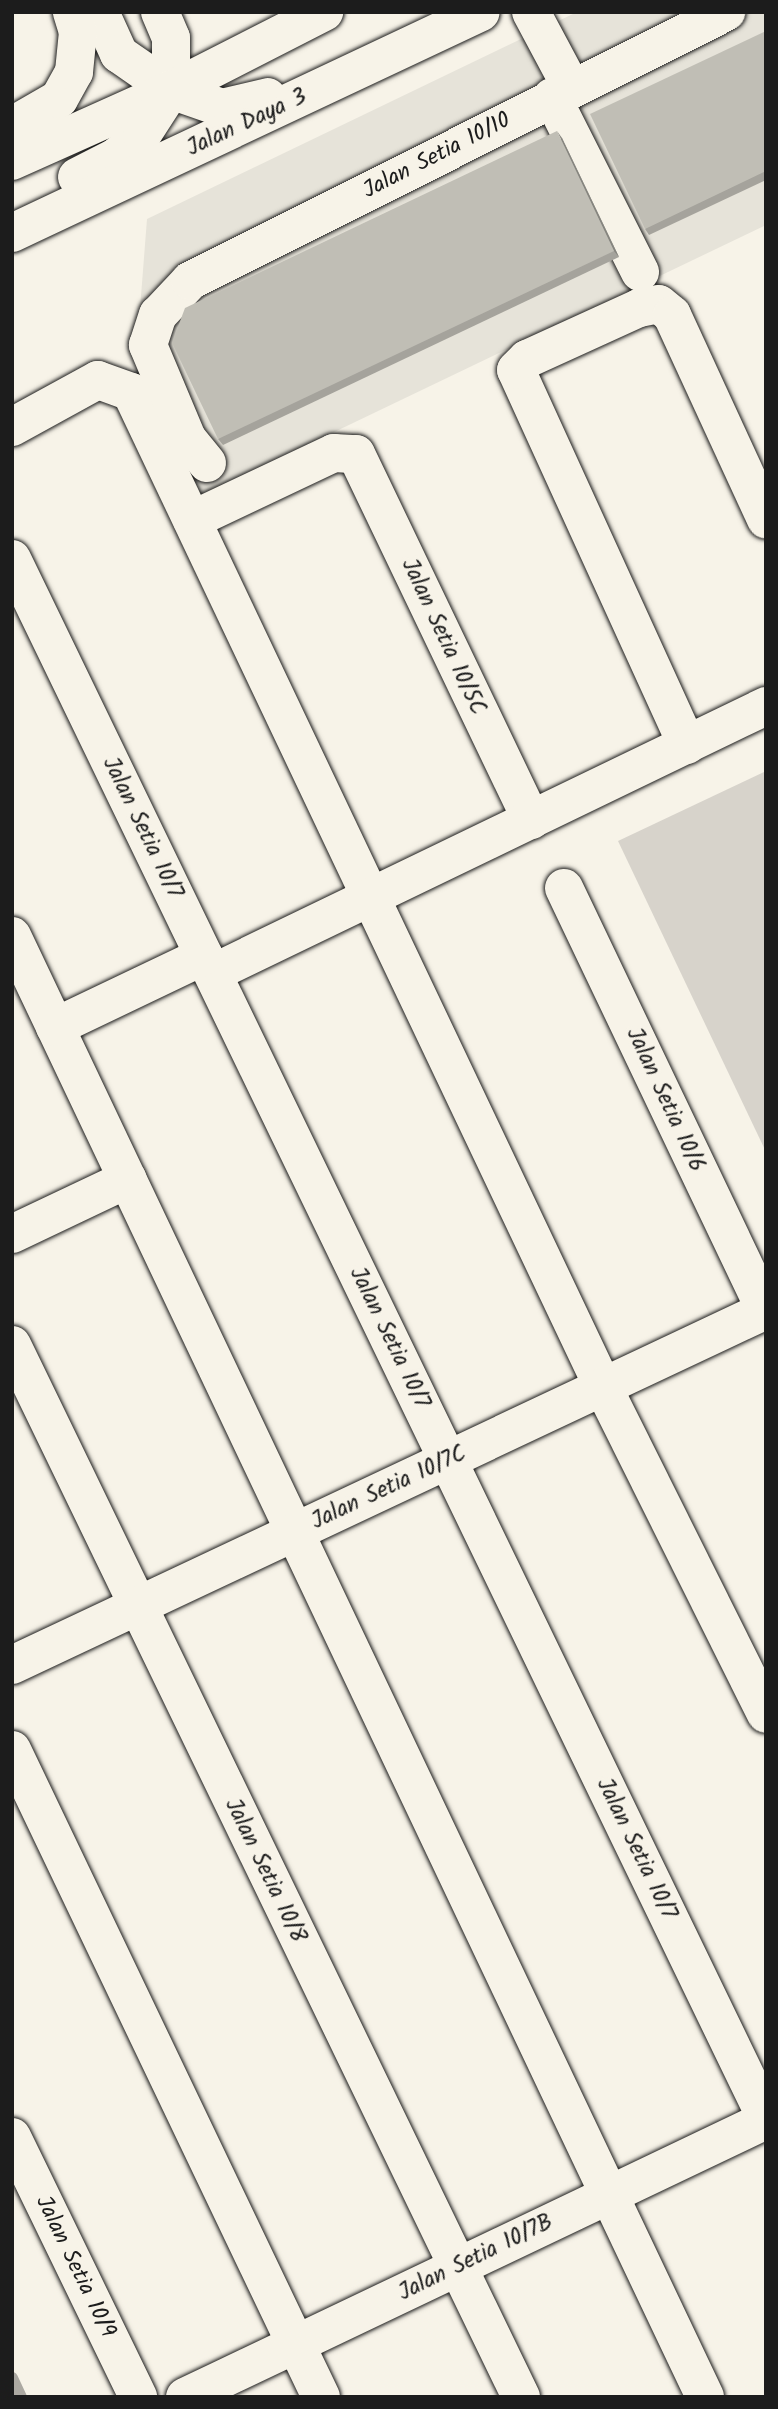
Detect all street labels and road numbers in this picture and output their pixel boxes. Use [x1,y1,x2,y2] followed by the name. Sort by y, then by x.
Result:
[183,83,311,163] street label: Jalan Daya 3
[359,107,515,205] street label: Jalan Setia 10/10
[395,554,491,720] street label: Jalan Setia 10/5C
[96,753,188,903] street label: Jalan Setia 10/7
[620,1023,710,1177] street label: Jalan Setia 10/6
[343,1263,435,1413] street label: Jalan Setia 10/7
[307,1440,471,1536] street label: Jalan Setia 10/7C
[590,1774,682,1924] street label: Jalan Setia 10/7
[218,1794,312,1948] street label: Jalan Setia 10/8
[29,2192,121,2342] street label: Jalan Setia 10/9
[394,2209,558,2307] street label: Jalan Setia 10/7B

